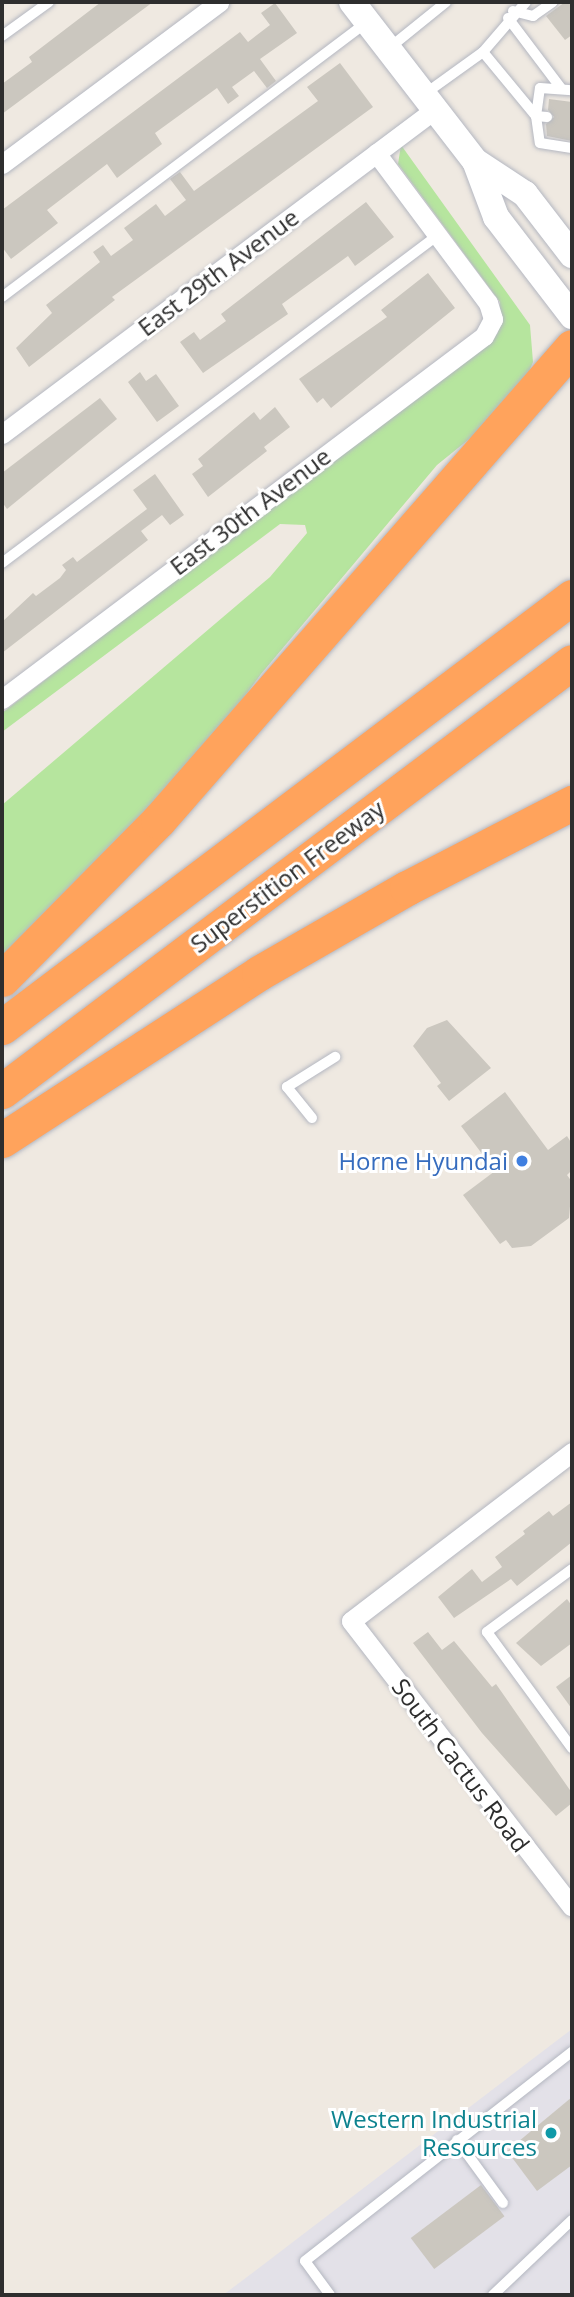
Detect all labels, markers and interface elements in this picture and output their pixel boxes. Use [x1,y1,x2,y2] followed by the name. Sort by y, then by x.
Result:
[132,202,304,342] street label: East 29th Avenue
[164,441,336,581] street label: East 30th Avenue
[184,794,390,958] street label: Superstition Freeway
[338,1147,508,1175] place label: Horne Hyundai
[514,1153,530,1169] marker: Horne Hyundai
[386,1672,536,1858] street label: South Cactus Road
[331,2105,537,2161] place label: Western Industrial Resources
[543,2125,559,2141] marker: Western Industrial Resources

